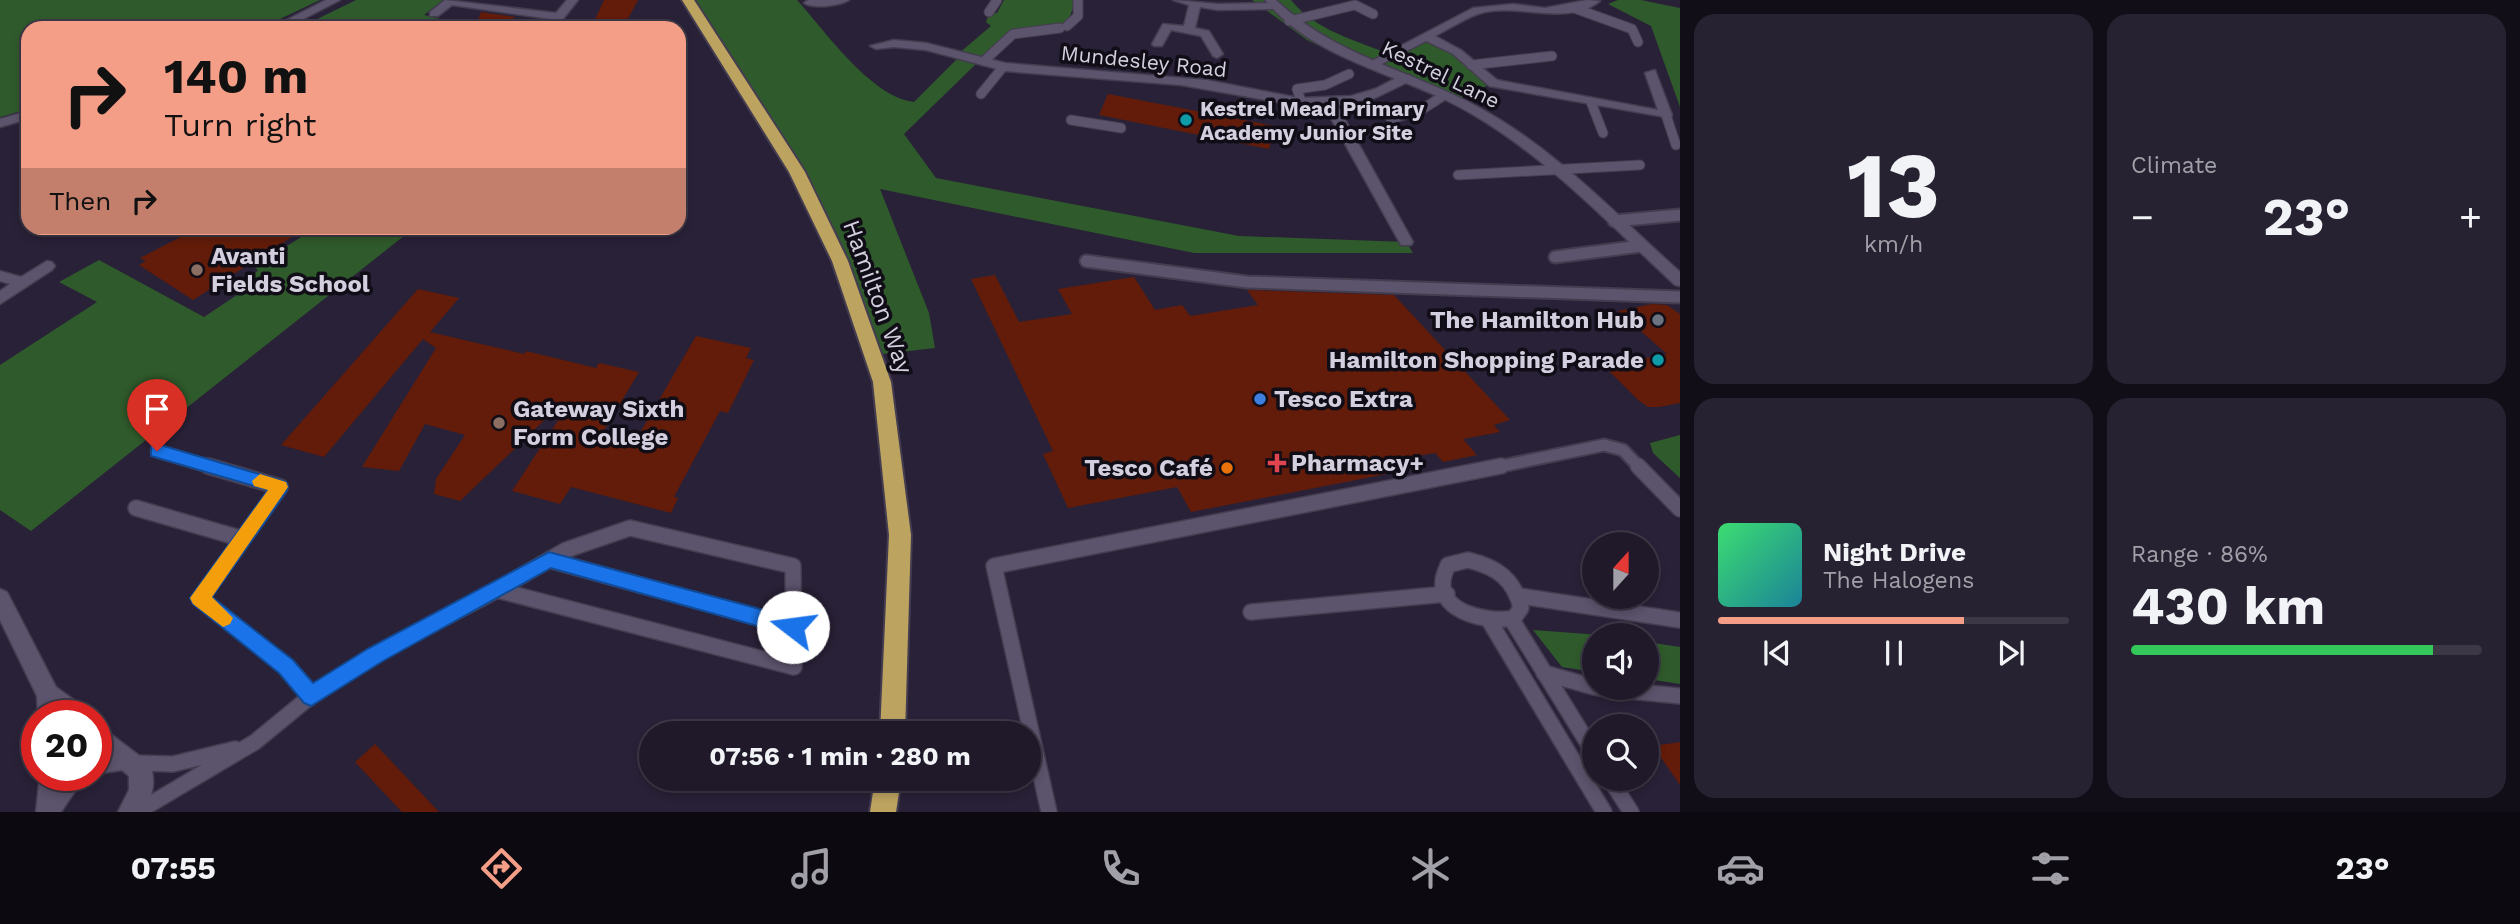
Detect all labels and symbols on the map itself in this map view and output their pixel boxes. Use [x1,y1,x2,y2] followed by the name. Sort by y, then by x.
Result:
[1378,35,1504,113] street label: Kestrel Lane
[1060,40,1228,82] street label: Mundesley Road
[1200,96,1424,145] place label: Kestrel Mead Primary Academy Junior Site
[1178,112,1194,128] marker: Kestrel Mead Primary Academy Junior Site
[837,216,919,378] street label: Hamilton Way
[211,242,370,298] place label: Avanti Fields School
[189,262,205,278] marker: Avanti Fields School
[1430,306,1644,334] place label: The Hamilton Hub
[1650,312,1666,328] marker: The Hamilton Hub
[1329,346,1644,374] place label: Hamilton Shopping Parade
[1650,352,1666,368] marker: Hamilton Shopping Parade
[127,379,187,451] pin
[1274,385,1413,413] place label: Tesco Extra
[1252,391,1268,407] marker: Tesco Extra
[513,395,684,451] place label: Gateway Sixth Form College
[491,415,507,431] marker: Gateway Sixth Form College
[1291,449,1424,477] place label: Pharmacy+
[1084,454,1213,482] place label: Tesco Café
[1269,455,1285,471] marker: Pharmacy+
[1219,460,1235,476] marker: Tesco Café
[1582,532,1659,609] north arrow
[756,590,830,664] position arrow
[21,700,112,791] speed limit sign: 20

